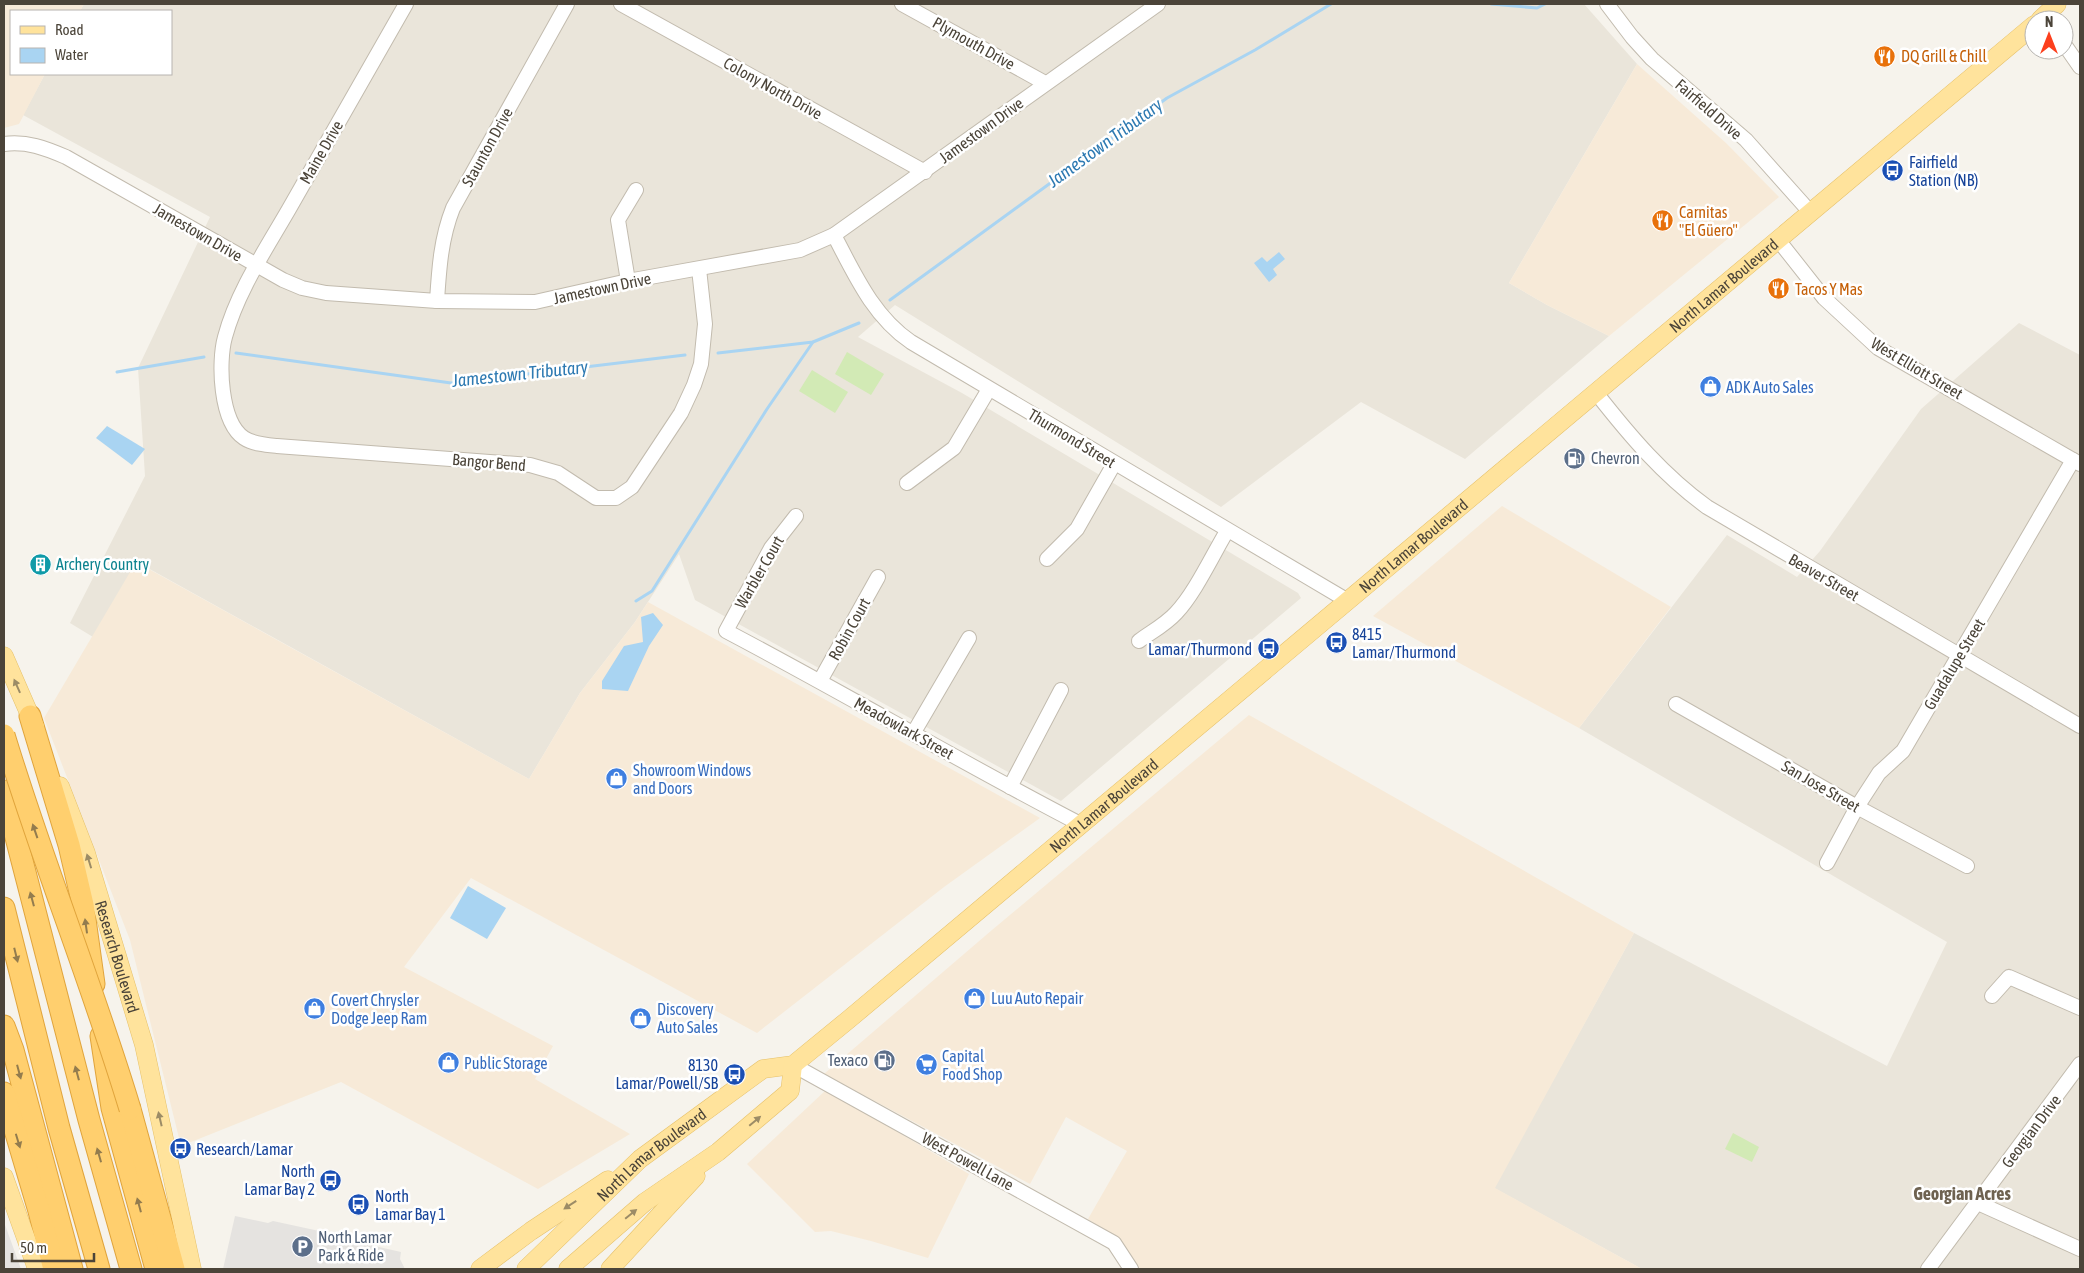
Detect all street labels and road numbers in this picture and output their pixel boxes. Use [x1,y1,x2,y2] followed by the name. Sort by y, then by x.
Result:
[929,13,1018,74] street label: Plymouth Drive
[720,53,825,123] street label: Colony North Drive
[1672,75,1746,143] street label: Fairfield Drive
[936,94,1026,166] street label: Jamestown Drive
[458,104,516,190] street label: Staunton Drive
[296,117,346,187] street label: Maine Drive
[150,199,246,265] street label: Jamestown Drive
[1666,235,1781,336] street label: North Lamar Boulevard
[552,269,652,307] street label: Jamestown Drive
[1868,334,1966,403] street label: West Elliott Street
[1025,405,1119,471] street label: Thurmond Street
[451,450,527,475] street label: Bangor Bend
[1355,495,1471,596] street label: North Lamar Boulevard
[731,532,787,611] street label: Warbler Court
[1786,550,1863,604] street label: Beaver Street
[825,594,874,663] street label: Robin Court
[1920,615,1989,713] street label: Guadalupe Street
[851,693,957,763] street label: Meadowlark Street
[1046,755,1162,856] street label: North Lamar Boulevard
[1779,756,1863,816] street label: San Jose Street
[92,898,143,1015] street label: Research Boulevard
[1998,1091,2065,1172] street label: Georgian Drive
[593,1105,710,1205] street label: North Lamar Boulevard
[919,1128,1017,1194] street label: West Powell Lane

